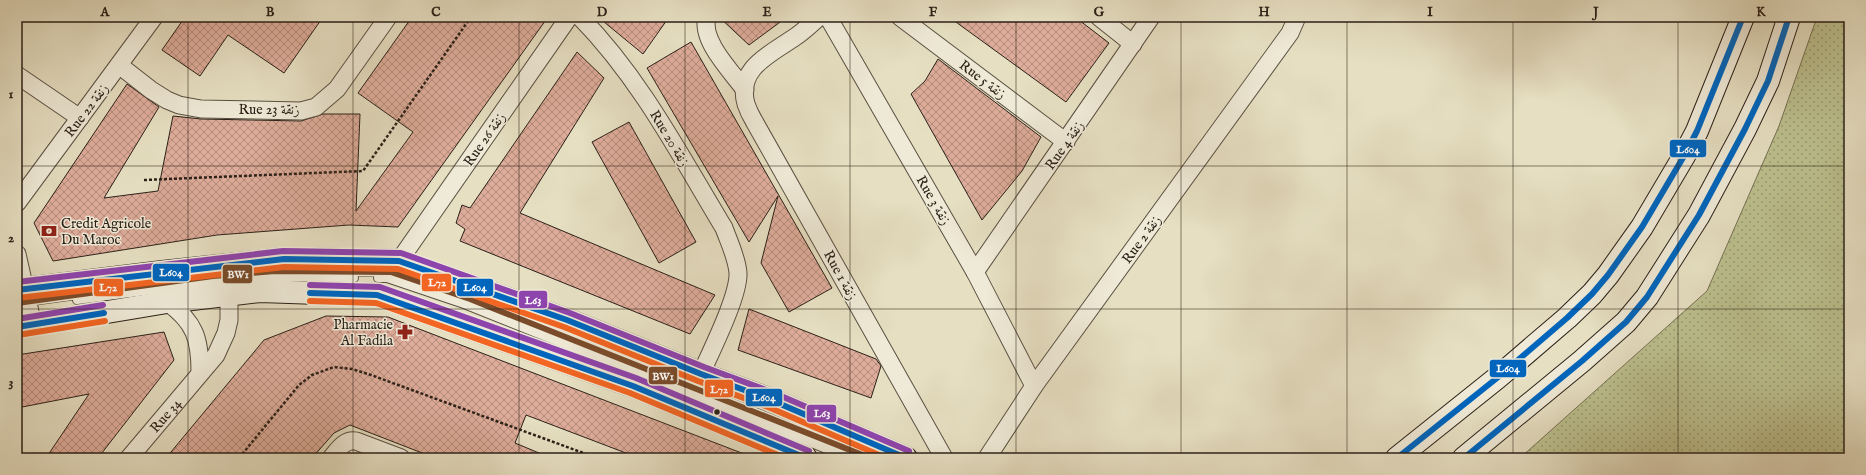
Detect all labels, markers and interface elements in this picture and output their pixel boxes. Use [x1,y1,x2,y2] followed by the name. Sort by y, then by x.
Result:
[100,4,111,21] text: A
[266,4,275,21] text: B
[431,4,441,21] text: C
[597,4,608,21] text: D
[762,4,772,21] text: E
[929,4,938,21] text: F
[1094,4,1105,21] text: G
[1258,4,1270,21] text: H
[1427,4,1433,21] text: I
[1591,4,1599,21] text: J
[1756,4,1766,21] text: K
[955,56,1010,103] street label: Rue 5 زنقة
[61,80,113,141] street label: Rue 22 زنقة
[9,86,14,103] text: 1
[238,101,300,119] street label: Rue 23 زنقة
[645,107,693,170] street label: Rue 20 زنقة
[460,109,510,170] street label: Rue 26 زنقة
[1041,117,1088,174] street label: Rue 4 زنقة
[1669,139,1707,158] line badge: L604
[1675,143,1700,157] text: L604
[912,172,955,229] street label: Rue 3 زنقة
[1118,212,1165,267] street label: Rue 2 زنقة
[61,215,152,249] place label: Credit Agricole Du Maroc
[40,222,58,240] bank icon: Credit Agricole Du Maroc
[8,230,14,247] text: 2
[819,247,861,304] street label: Rue 1 زنقة
[152,263,190,282] line badge: L604
[222,264,253,284] line badge: BW1
[158,266,183,280] text: L604
[227,268,249,282] text: BW1
[421,273,452,292] line badge: L72
[427,276,447,290] text: L72
[93,278,124,297] line badge: L72
[456,278,494,297] line badge: L604
[98,281,118,295] text: L72
[462,281,487,295] text: L604
[518,290,548,309] line badge: L63
[524,294,541,308] text: L63
[333,316,394,350] place label: Pharmacie Al Fadila
[396,323,414,341] pharmacy icon: Pharmacie Al Fadila
[1489,359,1527,378] line badge: L604
[1495,362,1520,376] text: L604
[648,366,678,385] line badge: BW1
[652,370,674,384] text: BW1
[9,374,14,391] text: 3
[704,379,734,398] line badge: L72
[709,383,729,397] text: L72
[745,388,783,407] line badge: L604
[751,391,776,405] text: L604
[146,395,186,437] street label: Rue 34
[806,404,837,423] line badge: L63
[712,407,722,417] unlabelled marker
[813,407,830,421] text: L63

